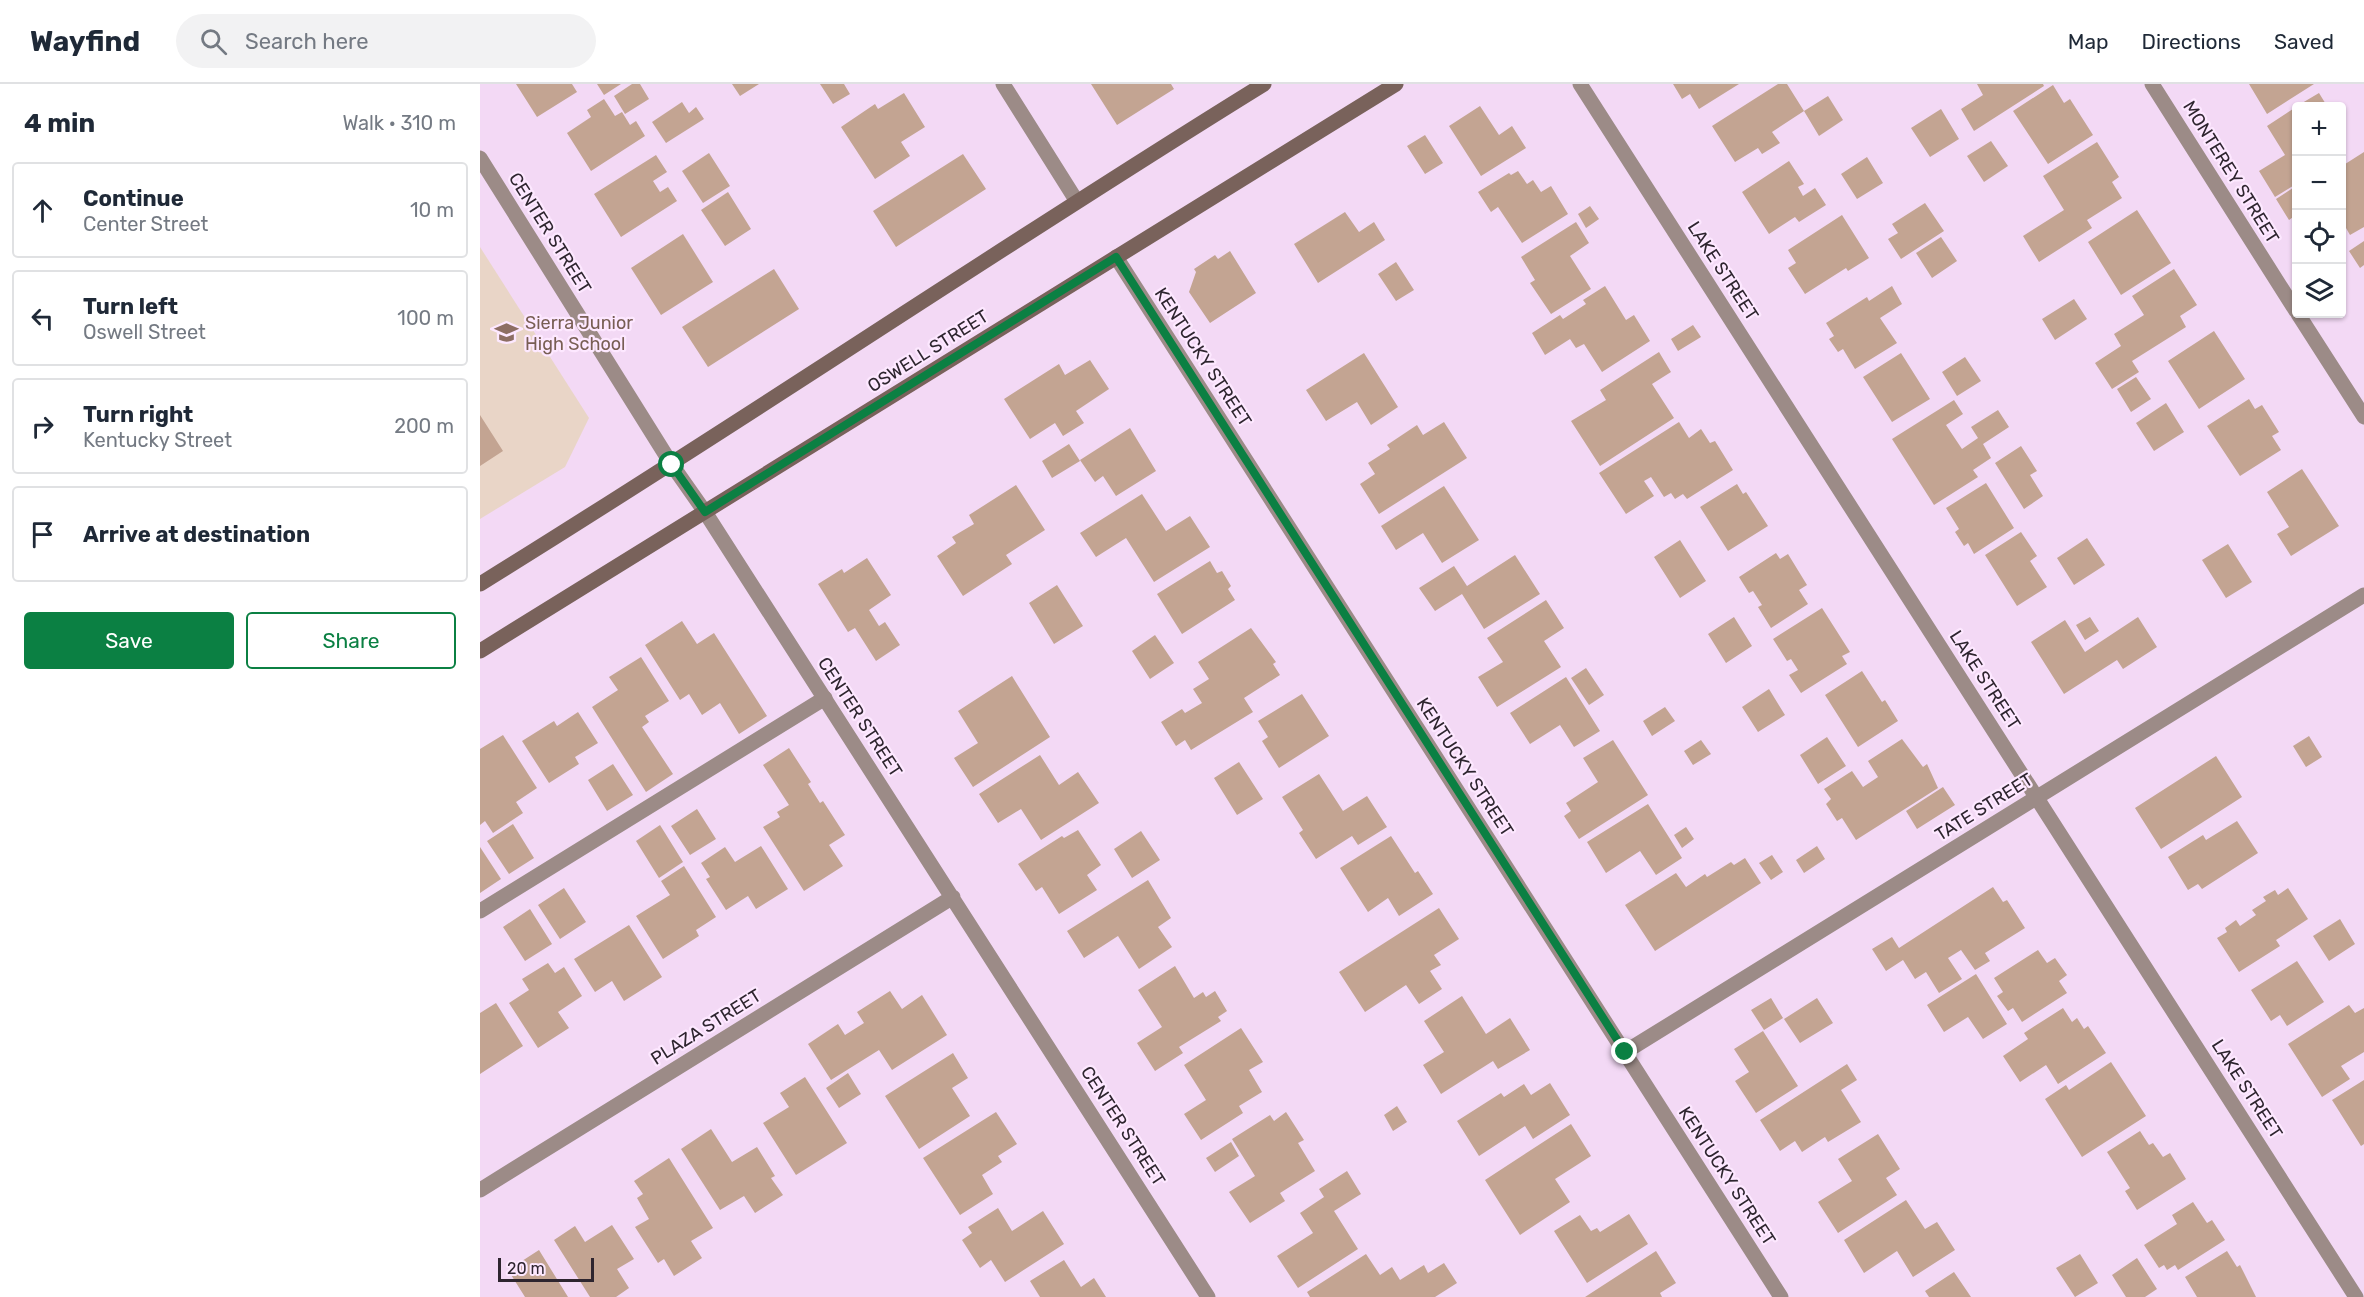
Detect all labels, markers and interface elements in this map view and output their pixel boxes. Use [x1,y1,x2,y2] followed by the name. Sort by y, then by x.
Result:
[176,14,596,68] search box
[30,25,140,58] text: Wayfind
[197,25,230,58] icon: search
[245,28,369,55] text: Search here
[2068,29,2109,54] text: Map
[2142,29,2241,54] text: Directions
[2274,29,2334,54] text: Saved
[2178,97,2284,247] street label: MONTEREY STREET
[2292,102,2346,318] map controls
[2292,102,2346,156] button: +
[24,108,95,139] text: 4 min
[342,111,456,135] text: Walk · 310 m
[2292,156,2346,210] button: −
[504,168,596,298] street label: CENTER STREET
[83,185,184,212] text: Continue
[26,194,59,227] icon: ahead
[410,198,454,222] text: 10 m
[2292,210,2346,264] button: locate
[83,212,208,236] text: Center Street
[1683,217,1763,325] street label: LAKE STREET
[2292,264,2346,318] button: layers
[1150,283,1256,431] street label: KENTUCKY STREET
[83,293,178,320] text: Turn left
[26,302,59,335] icon: left
[864,305,992,397] street label: OSWELL STREET
[397,306,454,330] text: 100 m
[525,312,633,355] place label: Sierra Junior High School
[83,320,206,344] text: Oswell Street
[494,320,520,346] school or university icon: Sierra Junior High School
[83,401,193,428] text: Turn right
[26,410,59,443] icon: right
[394,414,454,438] text: 200 m
[83,428,232,452] text: Kentucky Street
[658,451,684,477] route start
[26,518,59,551] icon: arrive
[83,521,310,548] text: Arrive at destination
[24,612,234,669] button: Save
[246,612,456,669] button: Share
[1945,626,2025,734] street label: LAKE STREET
[813,653,907,781] street label: CENTER STREET
[1412,693,1518,841] street label: KENTUCKY STREET
[1931,768,2037,846] street label: TATE STREET
[647,984,765,1070] street label: PLAZA STREET
[2207,1035,2287,1143] street label: LAKE STREET
[1611,1038,1637,1064] route end
[1076,1062,1170,1190] street label: CENTER STREET
[1674,1102,1780,1250] street label: KENTUCKY STREET
[498,1255,594,1282] scale bar
[507,1259,545,1278] text: 20 m

